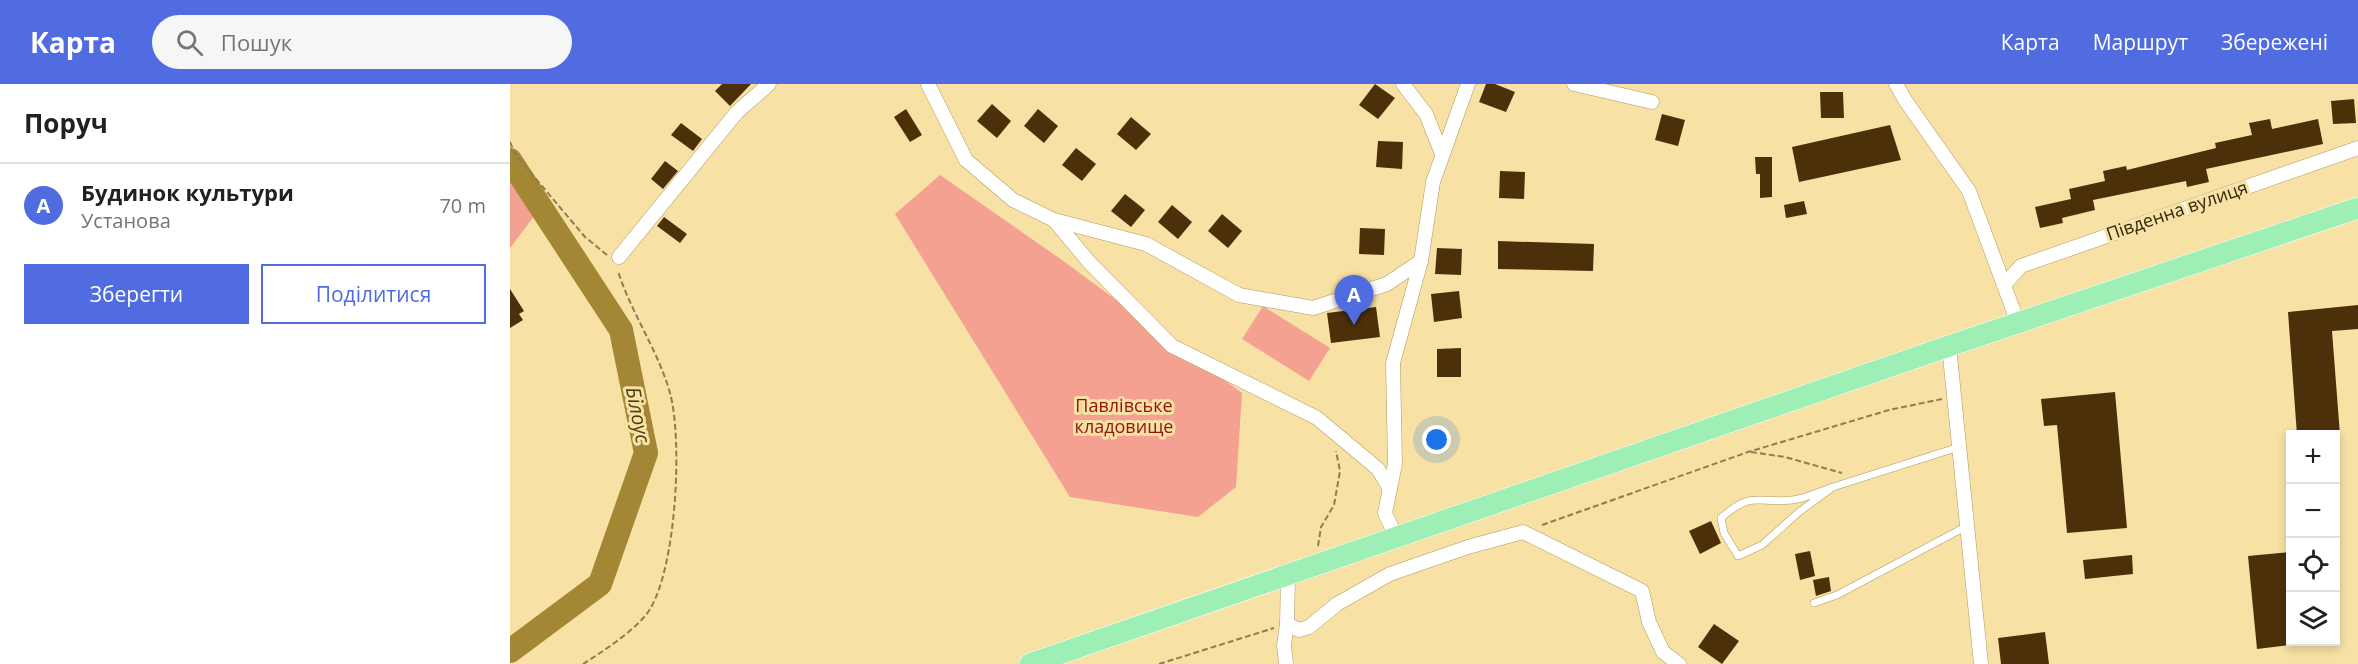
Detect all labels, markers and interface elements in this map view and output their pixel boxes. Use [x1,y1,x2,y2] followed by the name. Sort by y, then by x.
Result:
[152,15,572,69] search box
[30,23,116,61] text: Карта
[173,26,206,59] icon: search
[221,27,292,57] text: Пошук
[2001,28,2060,56] text: Карта
[2093,28,2188,56] text: Маршрут
[2221,28,2328,56] text: Збережені
[24,105,108,141] text: Поруч
[2103,175,2251,246] street label: Південна вулиця
[81,177,294,207] text: Будинок культури
[37,192,50,219] text: A
[439,192,486,219] text: 70 m
[81,207,171,234] text: Установа
[24,264,249,324] button: Зберегти
[261,264,486,324] button: Поділитися
[1334,276,1374,325] pin: A
[620,385,657,446] water label: Білоус
[1075,393,1173,438] park label: Павлівське кладовище
[1422,425,1451,454] your location
[2286,430,2340,646] map controls
[2286,430,2340,484] button: +
[2286,484,2340,538] button: −
[2286,538,2340,592] button: locate
[2286,592,2340,646] button: layers

